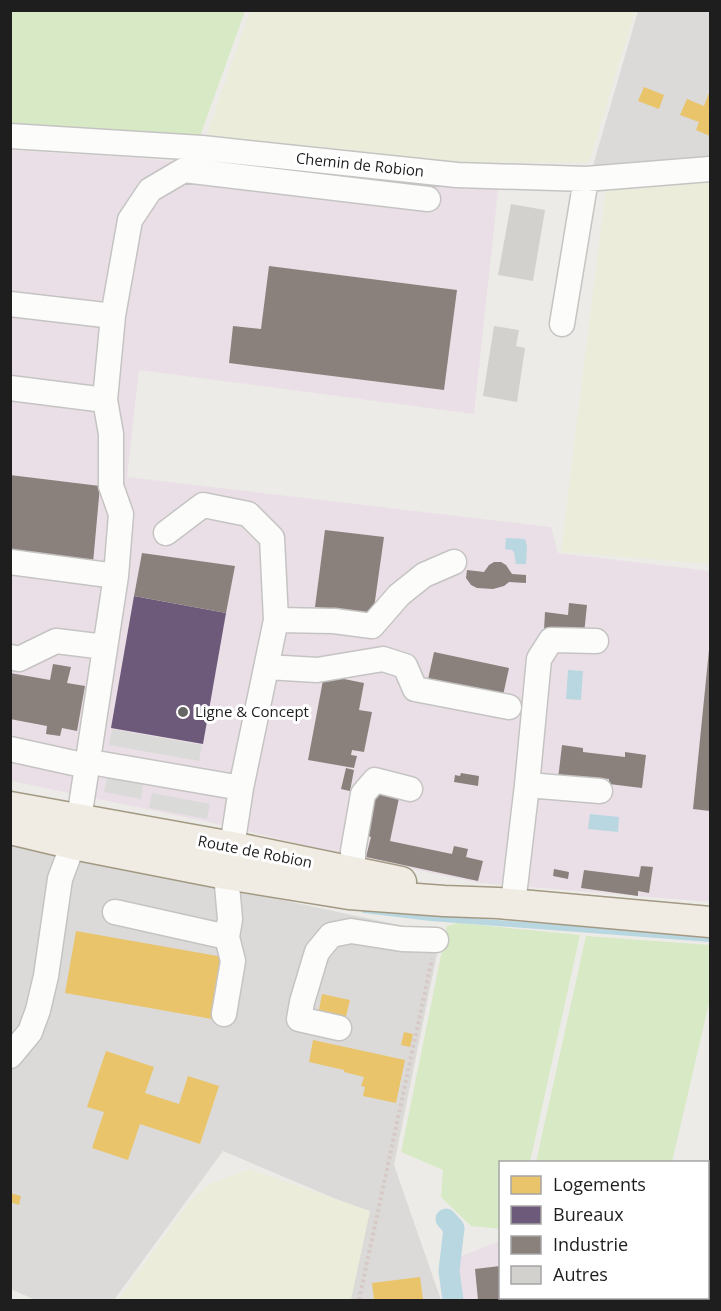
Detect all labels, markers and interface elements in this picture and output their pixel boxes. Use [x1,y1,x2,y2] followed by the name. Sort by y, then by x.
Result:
[295,147,425,181] street label: Chemin de Robion
[195,701,309,721] place label: Ligne & Concept
[176,705,190,719] marker: Ligne & Concept
[196,830,314,872] street label: Route de Robion
[499,1161,709,1299] legend
[553,1172,646,1196] text: Logements
[553,1202,624,1226] text: Bureaux
[553,1232,628,1256] text: Industrie
[553,1262,608,1286] text: Autres

